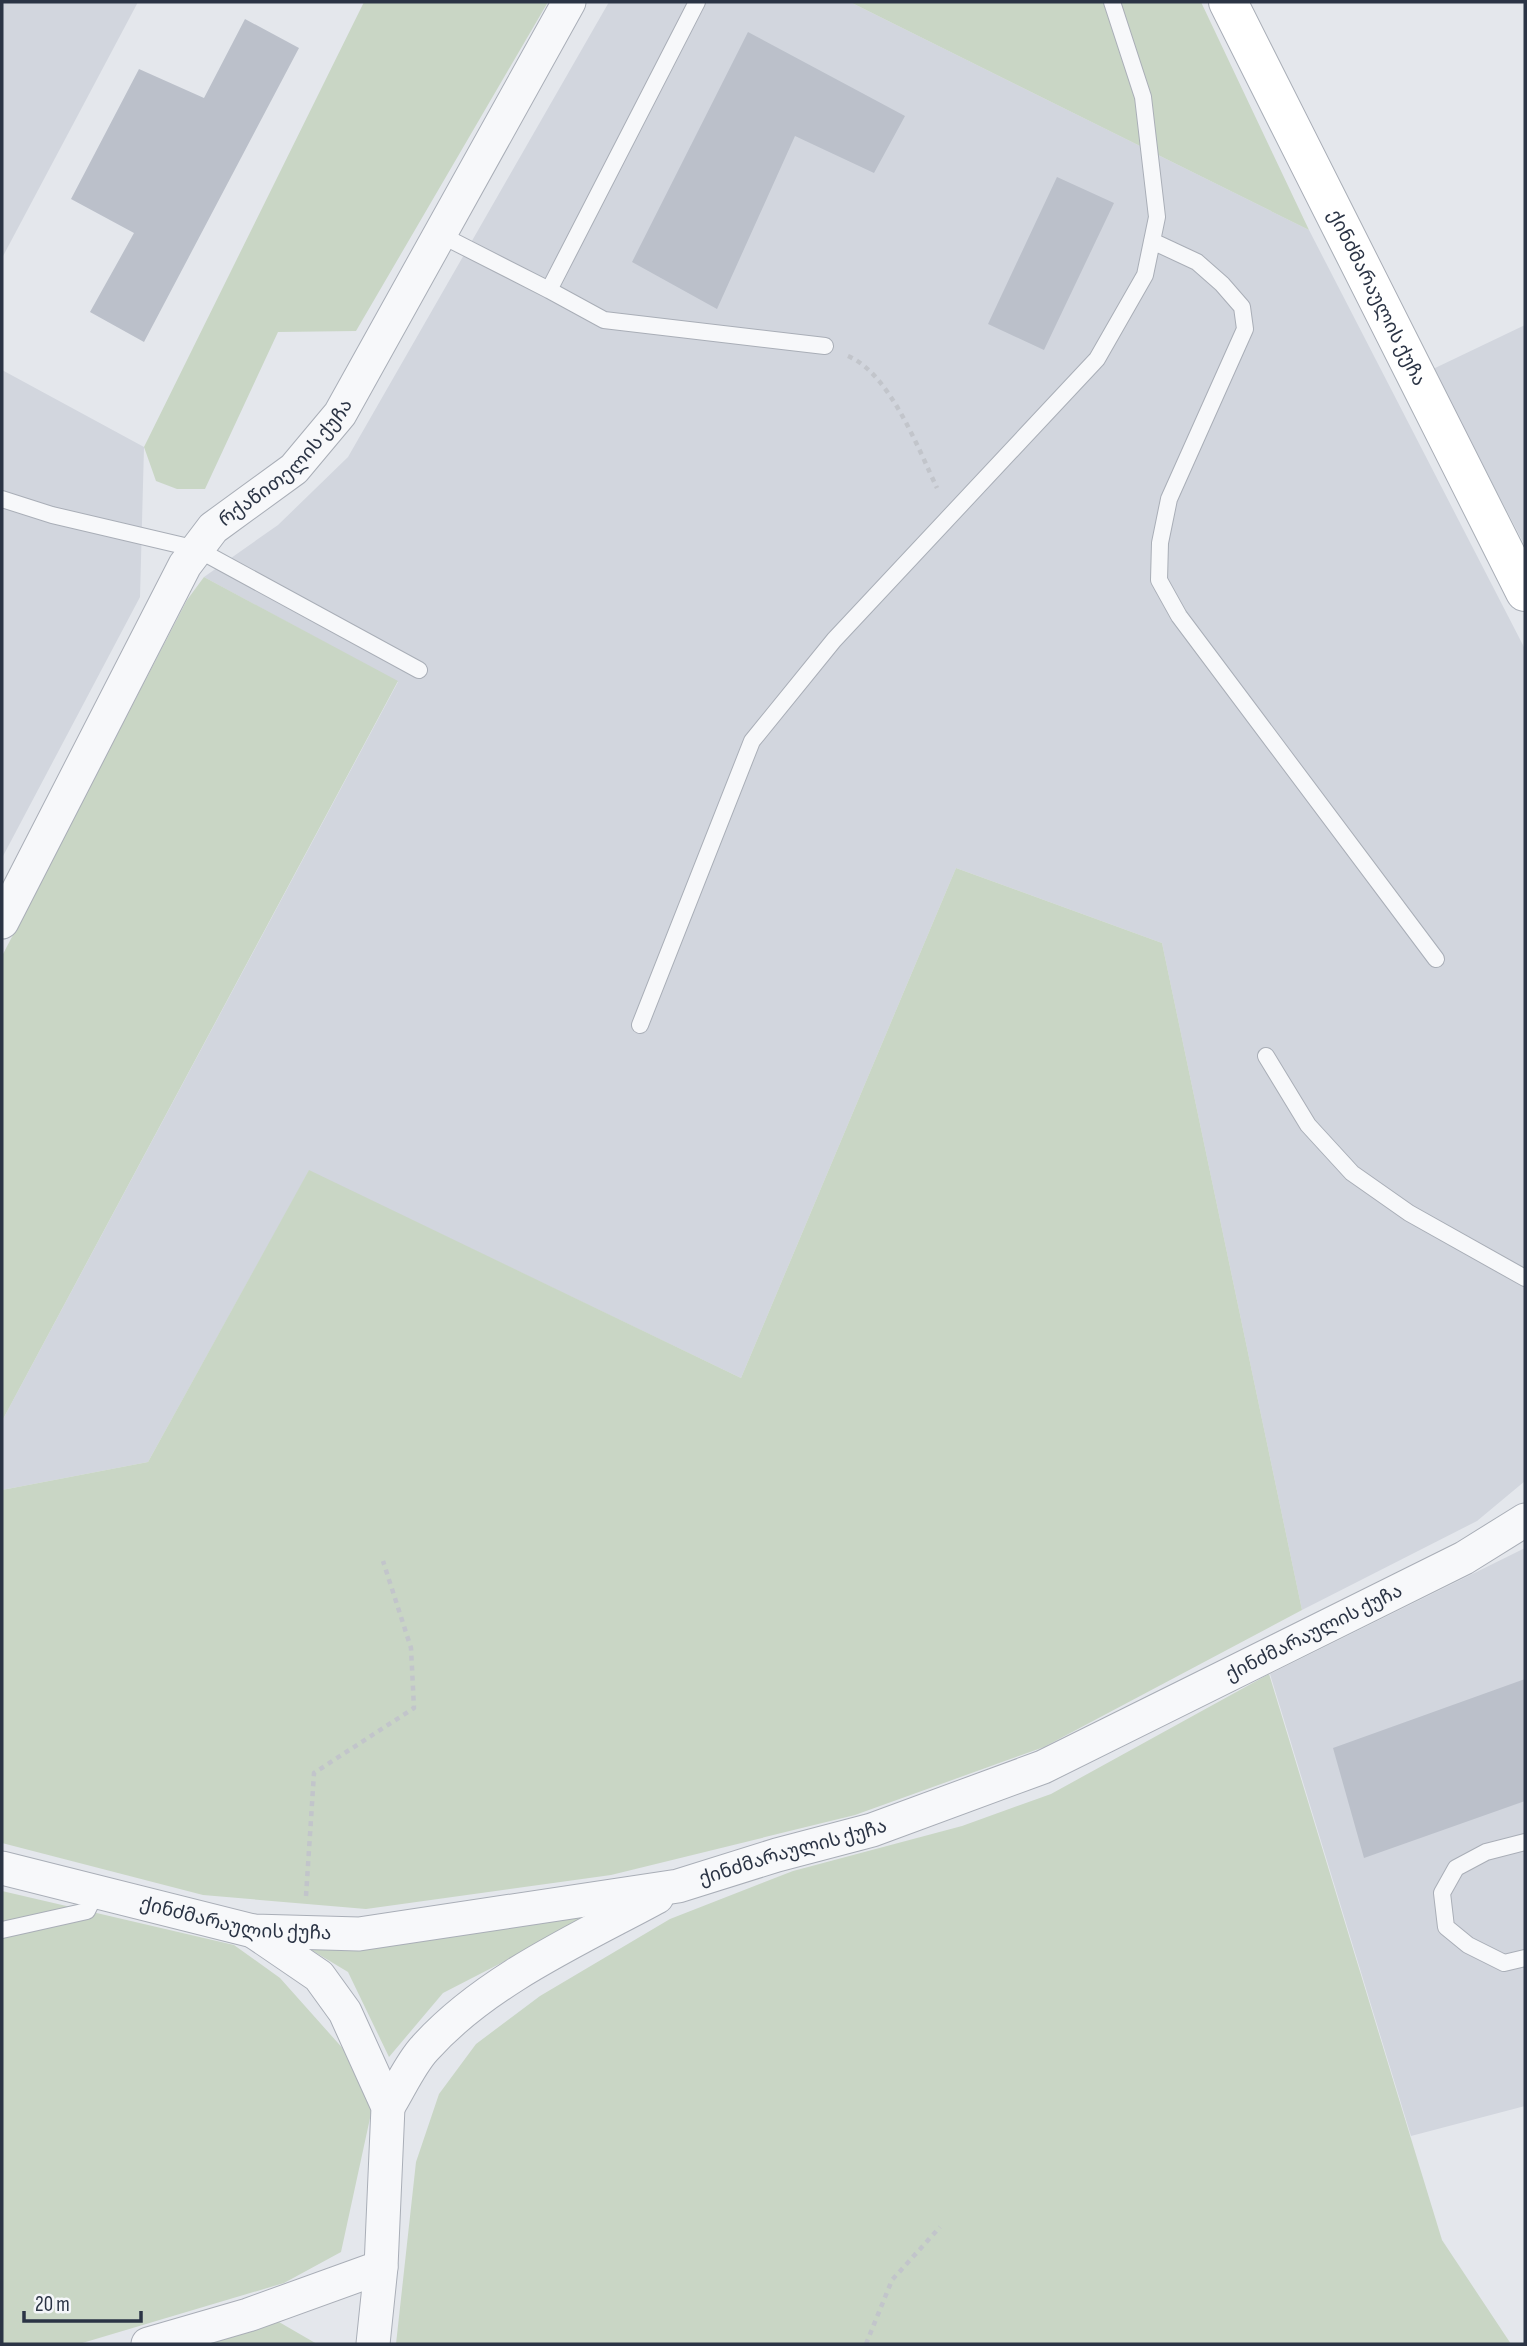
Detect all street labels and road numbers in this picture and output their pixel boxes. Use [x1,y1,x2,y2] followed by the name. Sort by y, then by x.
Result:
[1323,206,1431,390] street label: ქინძმარაულის ქუჩა
[214,395,357,532] street label: რქაწითელის ქუჩა
[1222,1579,1406,1686] street label: ქინძმარაულის ქუჩა
[696,1814,890,1890] street label: ქინძმარაულის ქუჩა
[138,1892,332,1945] street label: ქინძმარაულის ქუჩა

